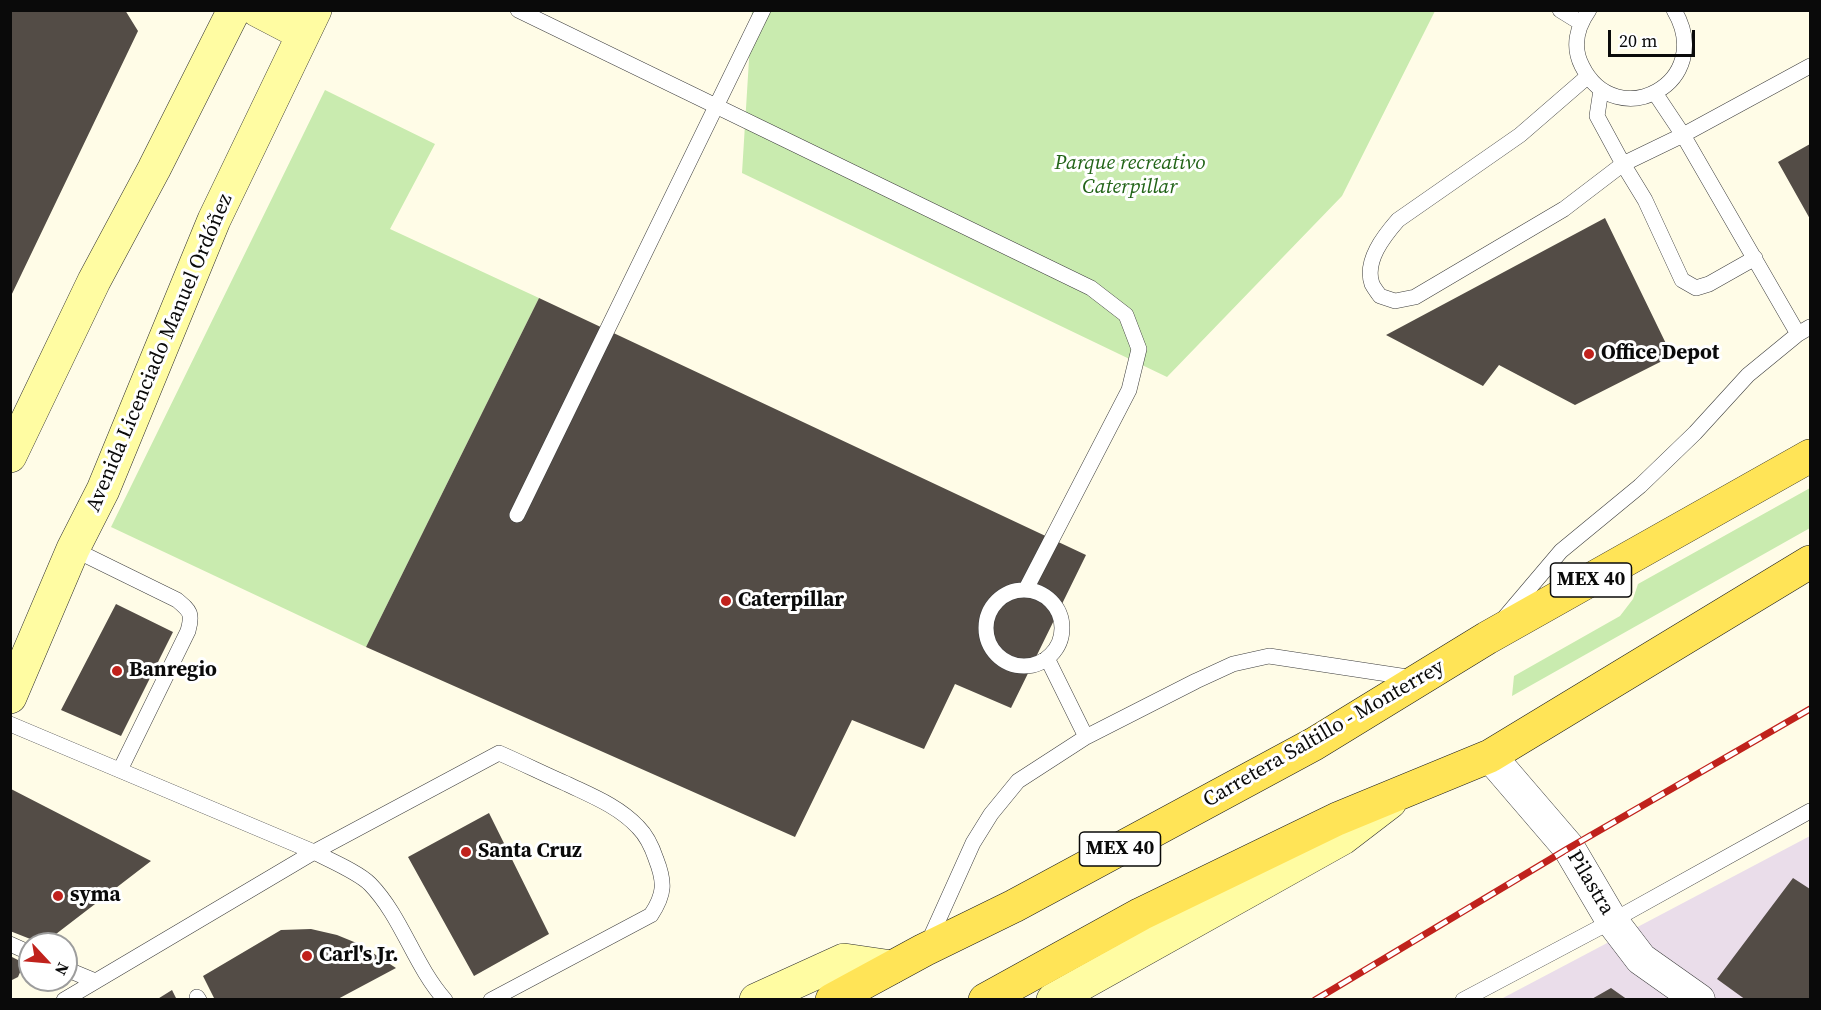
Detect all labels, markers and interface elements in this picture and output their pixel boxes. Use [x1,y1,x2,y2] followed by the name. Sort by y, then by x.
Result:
[1611,18,1698,56] scale bar
[1619,28,1657,53] text: 20 m
[1055,151,1205,201] park label: Parque recreativo Caterpillar
[81,190,239,516] street label: Avenida Licenciado Manuel Ordóñez
[1601,341,1719,367] place label: Office Depot
[1582,347,1596,361] marker: Office Depot
[1550,563,1632,597] road number: MEX 40
[738,588,844,614] place label: Caterpillar
[719,594,733,608] marker: Caterpillar
[1199,655,1449,813] street label: Carretera Saltillo - Monterrey
[129,658,217,684] place label: Banregio
[110,664,124,678] marker: Banregio
[1080,832,1160,866] road number: MEX 40
[478,839,582,865] place label: Santa Cruz
[459,845,473,859] marker: Santa Cruz
[1561,846,1619,920] street label: Pilastra
[70,883,121,909] place label: syma
[51,889,65,903] marker: syma
[18,932,78,992] north arrow
[319,943,399,969] place label: Carl's Jr.
[300,949,314,963] marker: Carl's Jr.
[50,959,75,979] text: N

